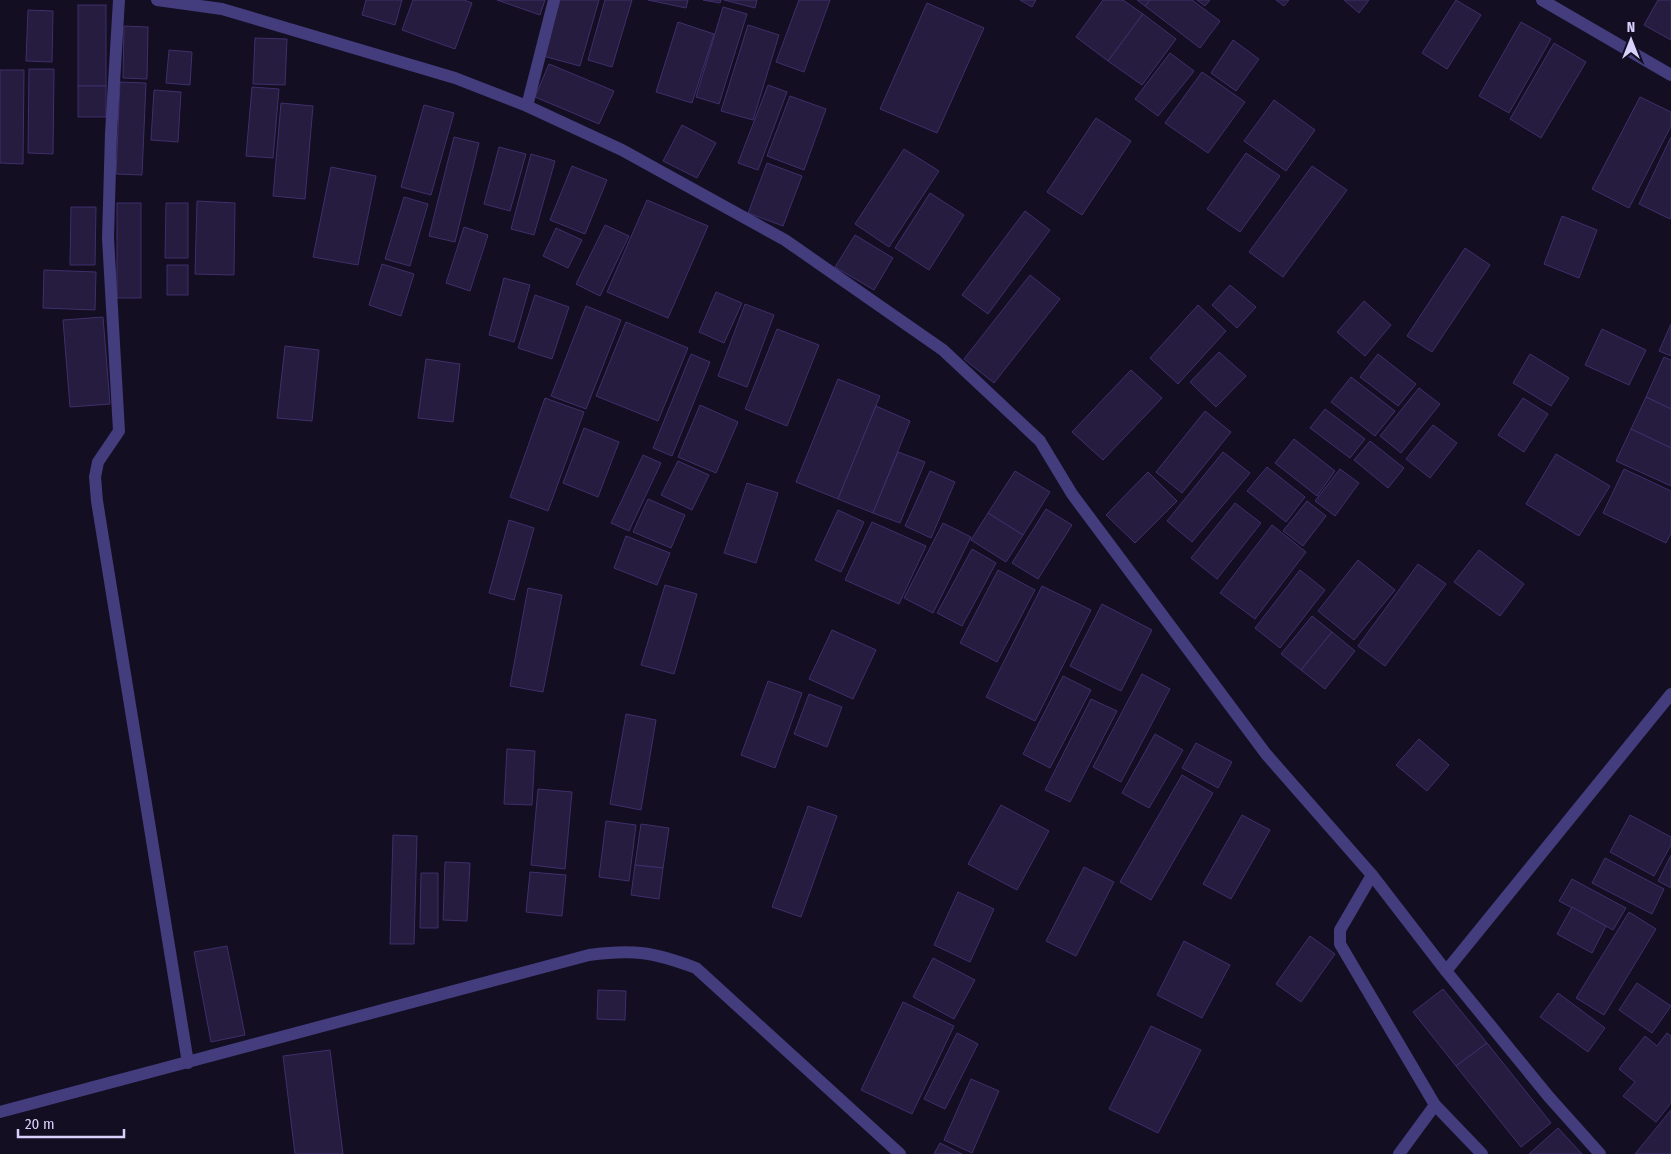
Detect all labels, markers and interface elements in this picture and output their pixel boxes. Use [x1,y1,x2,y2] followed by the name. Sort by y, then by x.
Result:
[1606,15,1656,65] north arrow
[1627,19,1635,36] text: N
[18,1106,124,1138] scale bar
[25,1115,55,1133] text: 20 m

